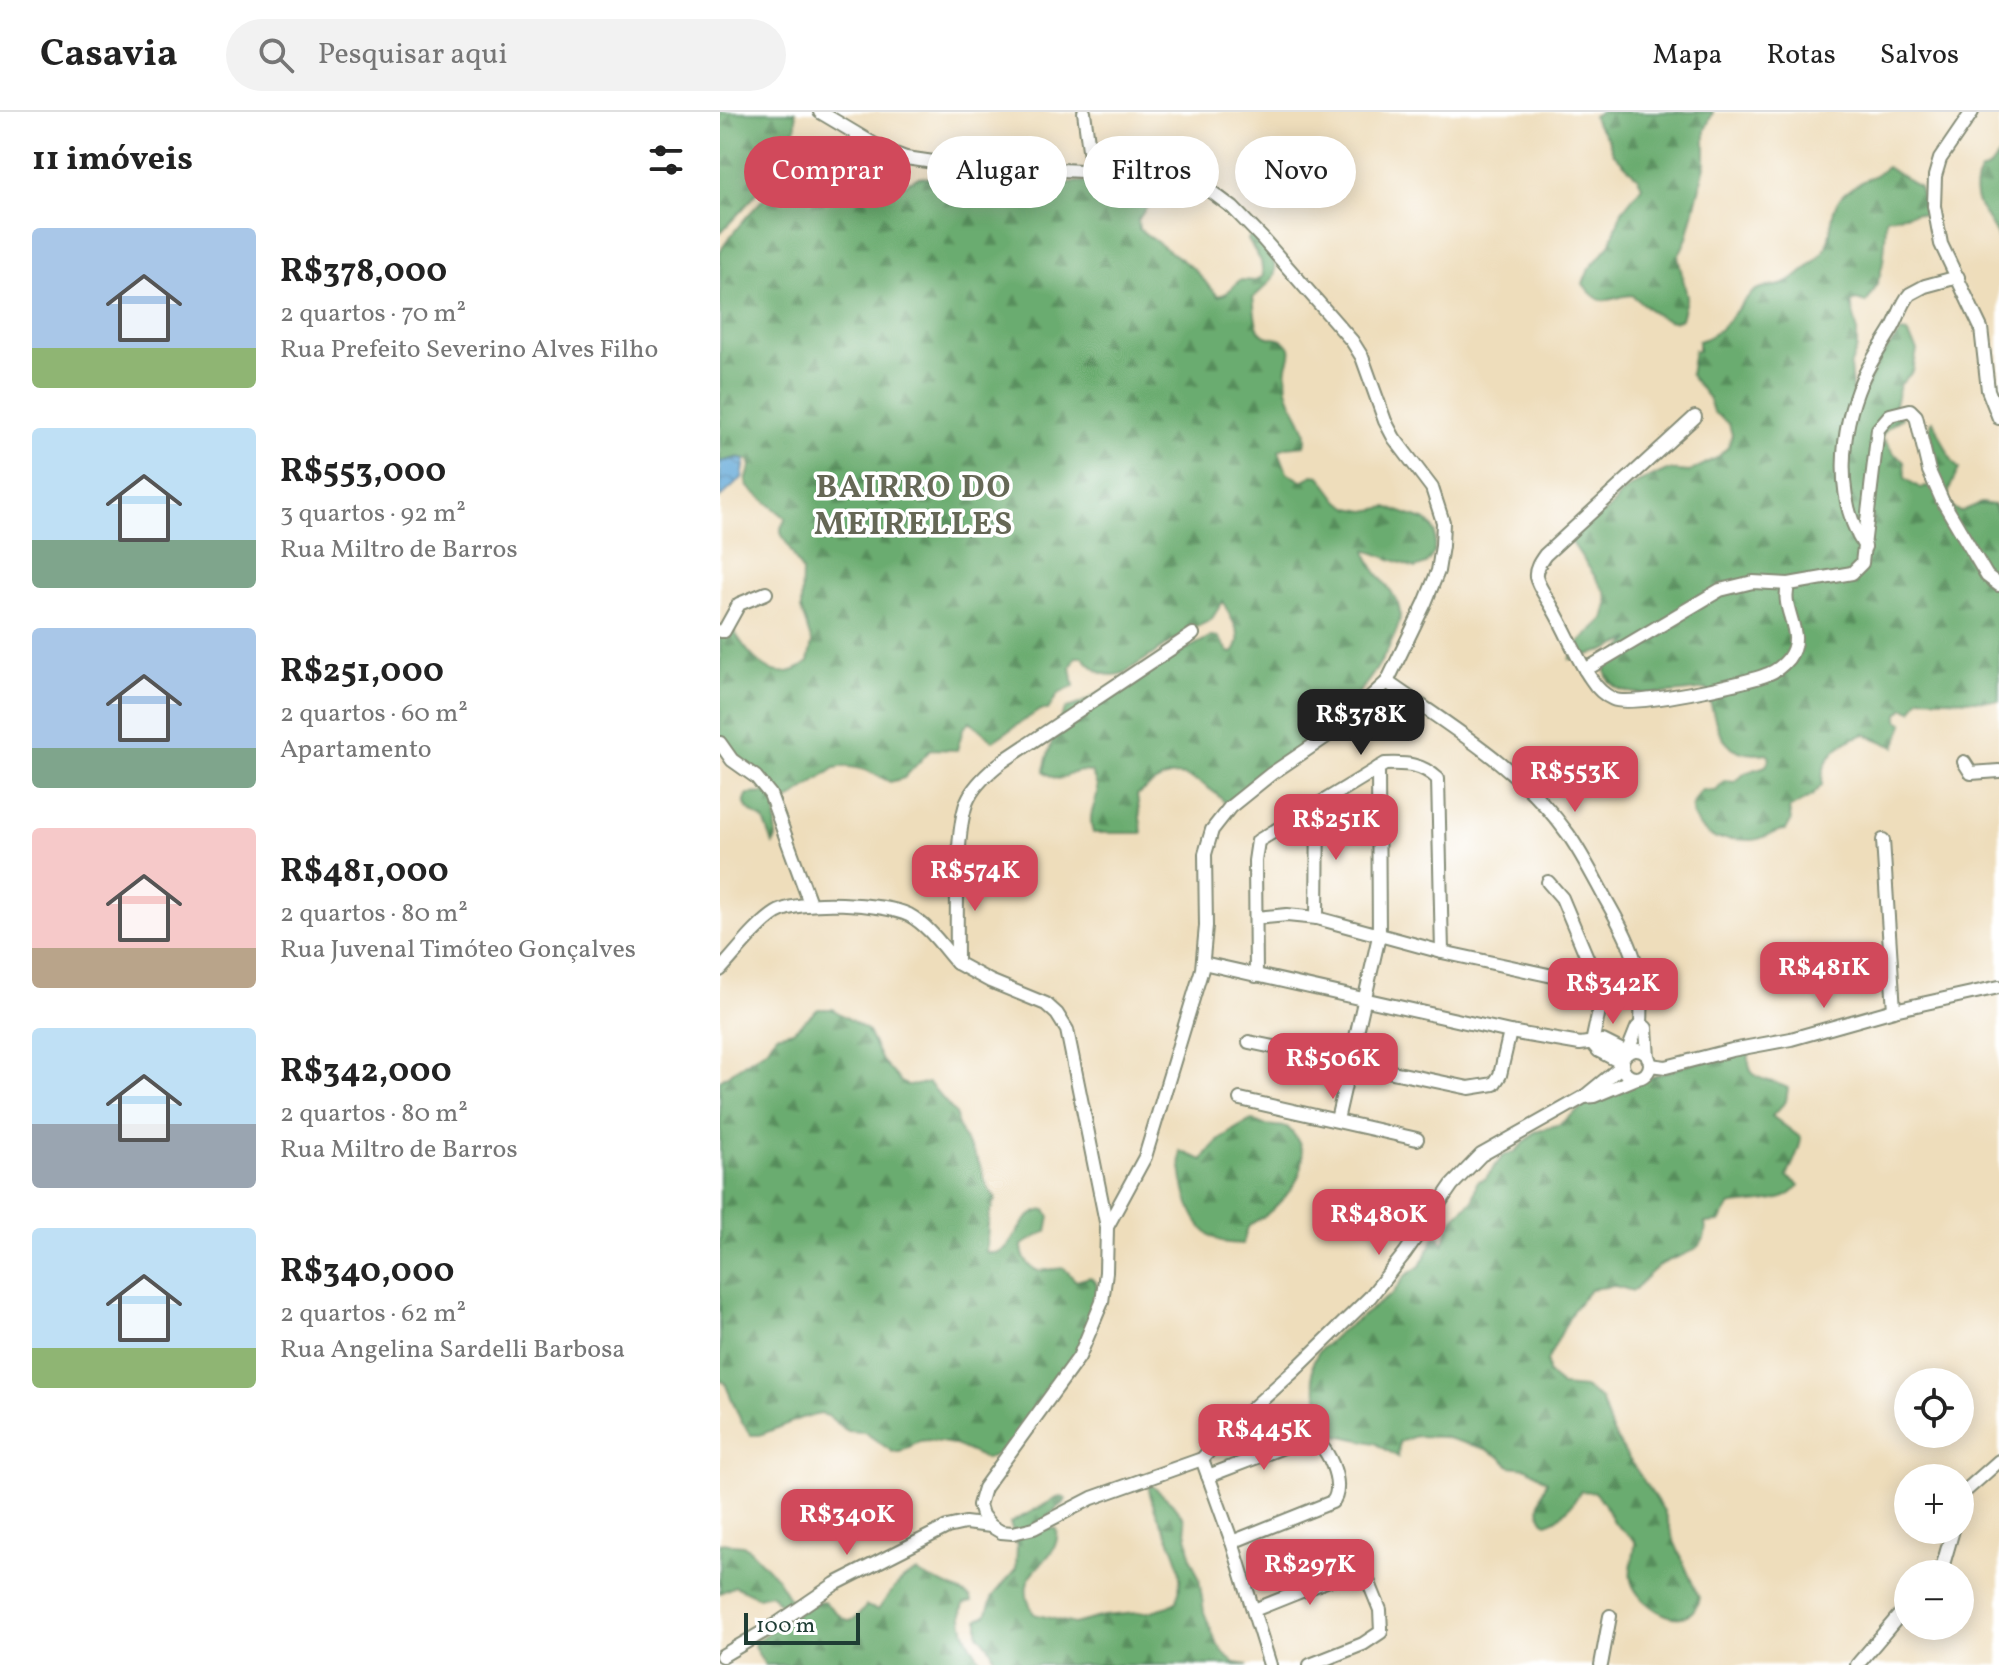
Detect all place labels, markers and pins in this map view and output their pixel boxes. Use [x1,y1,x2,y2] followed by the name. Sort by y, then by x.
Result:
[1296,689,1426,757] pin: R$378K
[1510,746,1640,814] pin: R$553K
[1271,794,1401,862] pin: R$251K
[910,845,1040,913] pin: R$574K
[1759,942,1889,1010] pin: R$481K
[1548,958,1678,1026] pin: R$342K
[1268,1033,1398,1101] pin: R$506K
[1314,1189,1444,1257] pin: R$480K
[1199,1404,1329,1472] pin: R$445K
[782,1489,912,1557] pin: R$340K
[1245,1539,1375,1607] pin: R$297K

